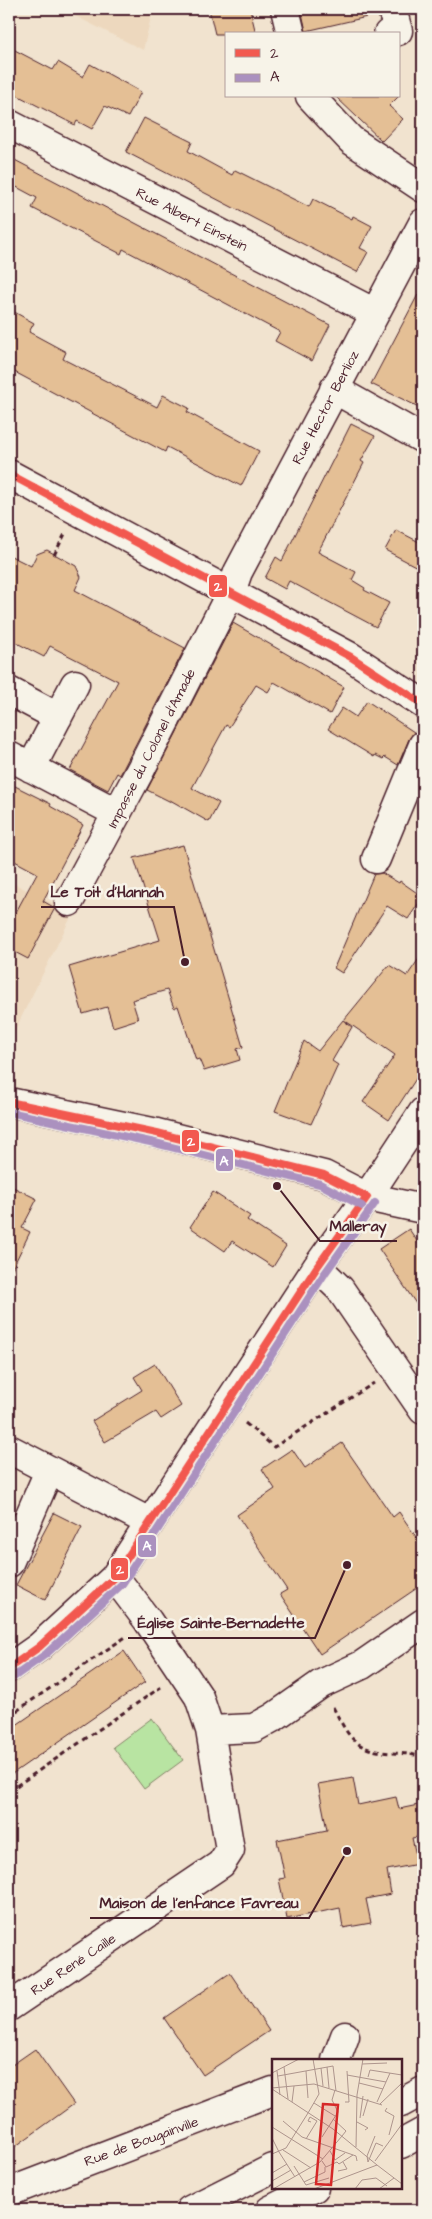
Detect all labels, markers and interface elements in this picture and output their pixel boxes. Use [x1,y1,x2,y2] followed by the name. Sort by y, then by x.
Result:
[225,32,400,98] legend
[270,43,279,64] text: 2
[270,67,280,88] text: A
[132,183,251,257] street label: Rue Albert Einstein
[287,347,364,468] street label: Rue Hector Berlioz
[208,574,228,598] line badge: 2
[213,577,223,597] text: 2
[103,665,201,832] street label: Impasse du Colonel d’Amade
[41,877,174,907] callout: Le Toit d'Hannah
[50,882,164,903] text: Le Toit d'Hannah
[181,1129,200,1153] line badge: 2
[186,1132,196,1152] text: 2
[215,1148,234,1172] line badge: A
[220,1151,230,1171] text: A
[320,1211,397,1241] callout: Malleray
[329,1216,387,1238] text: Malleray
[137,1534,157,1558] line badge: A
[143,1536,153,1556] text: A
[110,1557,129,1581] line badge: 2
[115,1560,125,1580] text: 2
[128,1608,315,1638] callout: Église Sainte-Bernadette
[137,1613,305,1636] text: Église Sainte-Bernadette
[90,1888,309,1918] callout: Maison de l’enfance Favreau
[99,1893,299,1914] text: Maison de l’enfance Favreau
[27,1929,121,2001] street label: Rue René Caille
[272,2059,402,2189] inset map
[81,2112,202,2172] street label: Rue de Bougainville

